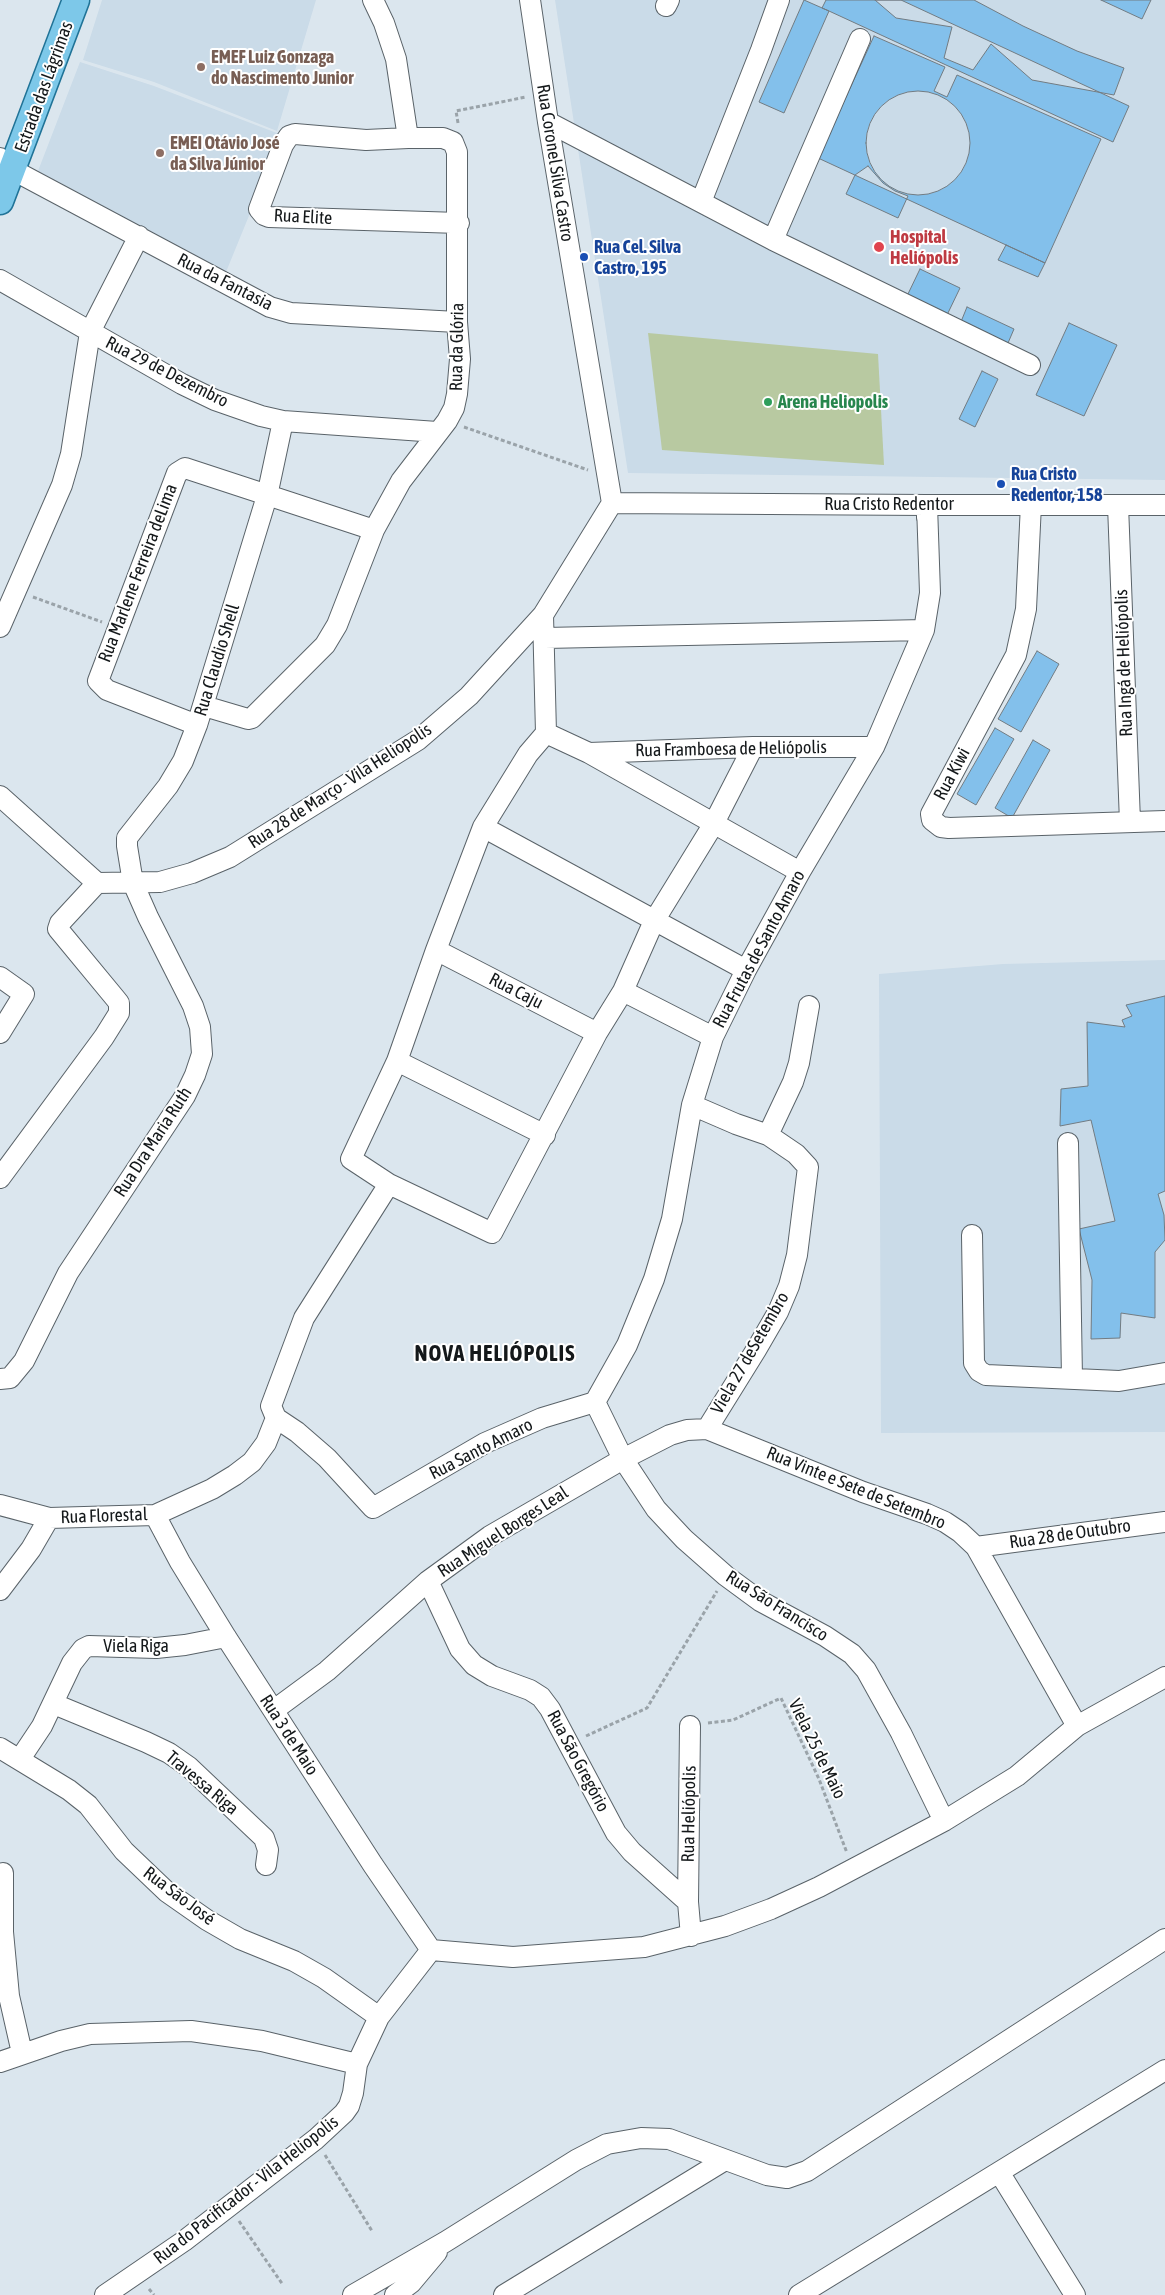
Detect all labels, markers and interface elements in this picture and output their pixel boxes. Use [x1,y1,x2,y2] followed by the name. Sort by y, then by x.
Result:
[10,19,78,155] street label: Estrada das Lágrimas
[211,46,353,88] place label: EMEF Luiz Gonzaga do Nascimento Junior
[195,61,207,73] marker: EMEF Luiz Gonzaga do Nascimento Junior
[532,83,578,243] street label: Rua Coronel Silva Castro
[170,132,280,174] place label: EMEI Otávio José da Silva Júnior
[154,147,166,159] marker: EMEI Otávio José da Silva Júnior
[273,205,333,229] street label: Rua Elite
[890,226,958,268] place label: Hospital Heliópolis
[594,236,681,278] place label: Rua Cel. Silva Castro, 195
[872,240,886,254] marker: Hospital Heliópolis
[174,249,276,315] street label: Rua da Fantasia
[578,251,590,263] marker: Rua Cel. Silva Castro, 195
[445,303,469,391] street label: Rua da Glória
[102,332,232,412] street label: Rua 29 de Dezembro
[778,391,888,413] place label: Arena Heliopolis
[762,396,774,408] marker: Arena Heliopolis
[1011,463,1102,506] place label: Rua Cristo Redentor, 158
[995,478,1007,490] marker: Rua Cristo Redentor, 158
[94,481,182,665] street label: Rua Marlene Ferreira deLima
[824,493,954,515] street label: Rua Cristo Redentor
[1111,589,1137,737] street label: Rua Ingá de Heliópolis
[190,601,244,719] street label: Rua Claudio Shell
[244,719,436,853] street label: Rua 28 de Março - Vila Heliopolis
[635,737,827,761] street label: Rua Framboesa de Heliópolis
[929,744,975,804] street label: Rua Kiwi
[708,866,810,1032] street label: Rua Frutas de Santo Amaro
[485,968,547,1014] street label: Rua Caju
[109,1083,197,1201] street label: Rua Dra Maria Ruth
[706,1288,794,1418] street label: Viela 27 deSetembro
[413,1341,577,1367] district label: NOVA HELIÓPOLIS
[426,1414,536,1484] street label: Rua Santo Amaro
[763,1442,949,1534] street label: Rua Vinte e Sete de Setembro
[434,1482,572,1582] street label: Rua Miguel Borges Leal
[60,1504,148,1528] street label: Rua Florestal
[1008,1515,1132,1553] street label: Rua 28 de Outubro
[722,1566,832,1646] street label: Rua São Francisco
[103,1635,169,1657] street label: Viela Riga
[255,1691,323,1779] street label: Rua 3 de Maio
[784,1696,850,1802] street label: Viela 25 de Maio
[542,1706,614,1816] street label: Rua São Gregório
[161,1746,243,1820] street label: Travessa Riga
[677,1765,701,1863] street label: Rua Heliópolis
[139,1862,219,1930] street label: Rua São José
[149,2111,343,2269] street label: Rua do Pacificador - Vila Heliopolis

